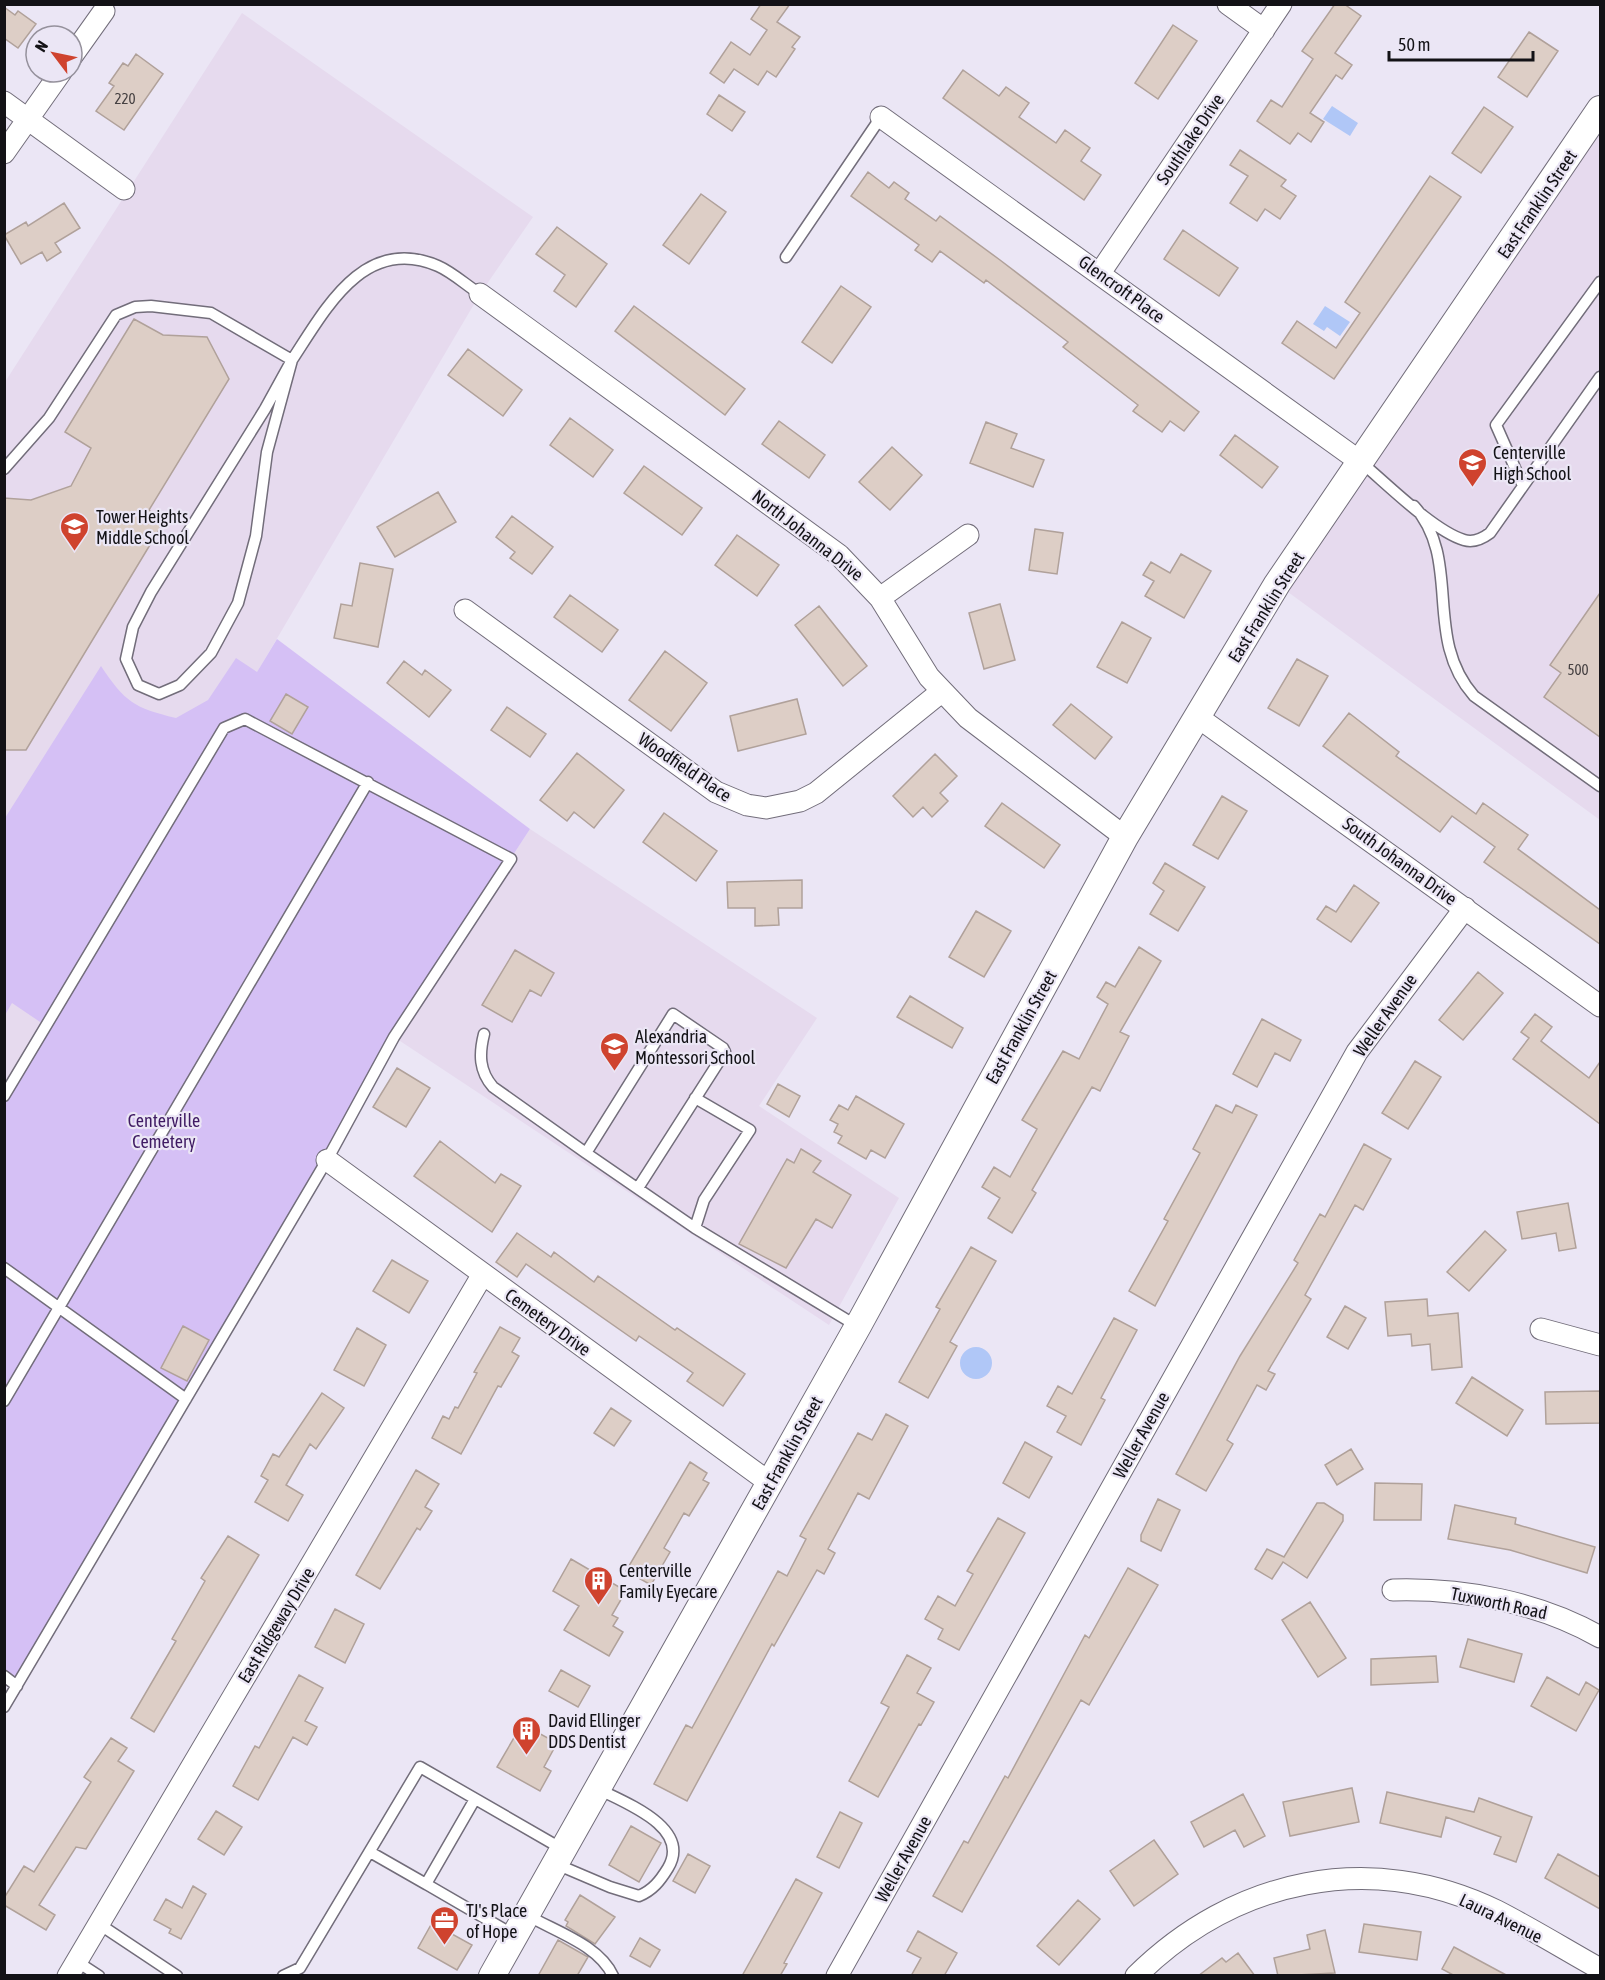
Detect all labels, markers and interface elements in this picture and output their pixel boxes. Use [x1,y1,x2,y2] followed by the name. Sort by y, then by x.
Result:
[24,24,84,84] north arrow
[1389,24,1533,62] scale bar
[1398,34,1430,55] text: 50 m
[31,37,51,55] text: N
[114,90,136,107] house number: 220
[1152,90,1228,188] street label: Southlake Drive
[1493,146,1581,262] street label: East Franklin Street
[1075,251,1169,327] street label: Glencroft Place
[1493,442,1571,484] place label: Centerville High School
[1456,446,1488,488] school or university icon: Centerville High School
[748,485,868,585] street label: North Johanna Drive
[96,506,189,548] place label: Tower Heights Middle School
[59,510,91,552] school or university icon: Tower Heights Middle School
[1224,548,1308,666] street label: East Franklin Street
[1567,661,1589,678] house number: 500
[635,728,735,806] street label: Woodfield Place
[1339,813,1461,909] street label: South Johanna Drive
[981,967,1061,1087] street label: East Franklin Street
[1349,970,1421,1060] street label: Weller Avenue
[635,1026,755,1068] place label: Alexandria Montessori School
[598,1030,630,1072] school or university icon: Alexandria Montessori School
[128,1110,200,1152] park label: Centerville Cemetery
[501,1284,595,1360] street label: Cemetery Drive
[1109,1388,1173,1482] street label: Weller Avenue
[747,1393,827,1513] street label: East Franklin Street
[619,1560,717,1602] place label: Centerville Family Eyecare
[233,1564,319,1686] street label: East Ridgeway Drive
[582,1564,614,1606] building icon: Centerville Family Eyecare
[1449,1583,1549,1623] street label: Tuxworth Road
[548,1710,641,1752] place label: David Ellinger DDS Dentist
[511,1714,543,1756] building icon: David Ellinger DDS Dentist
[871,1812,935,1906] street label: Weller Avenue
[1456,1889,1546,1947] street label: Laura Avenue
[466,1900,527,1942] place label: TJ's Place of Hope
[429,1904,461,1946] office icon: TJ's Place of Hope

